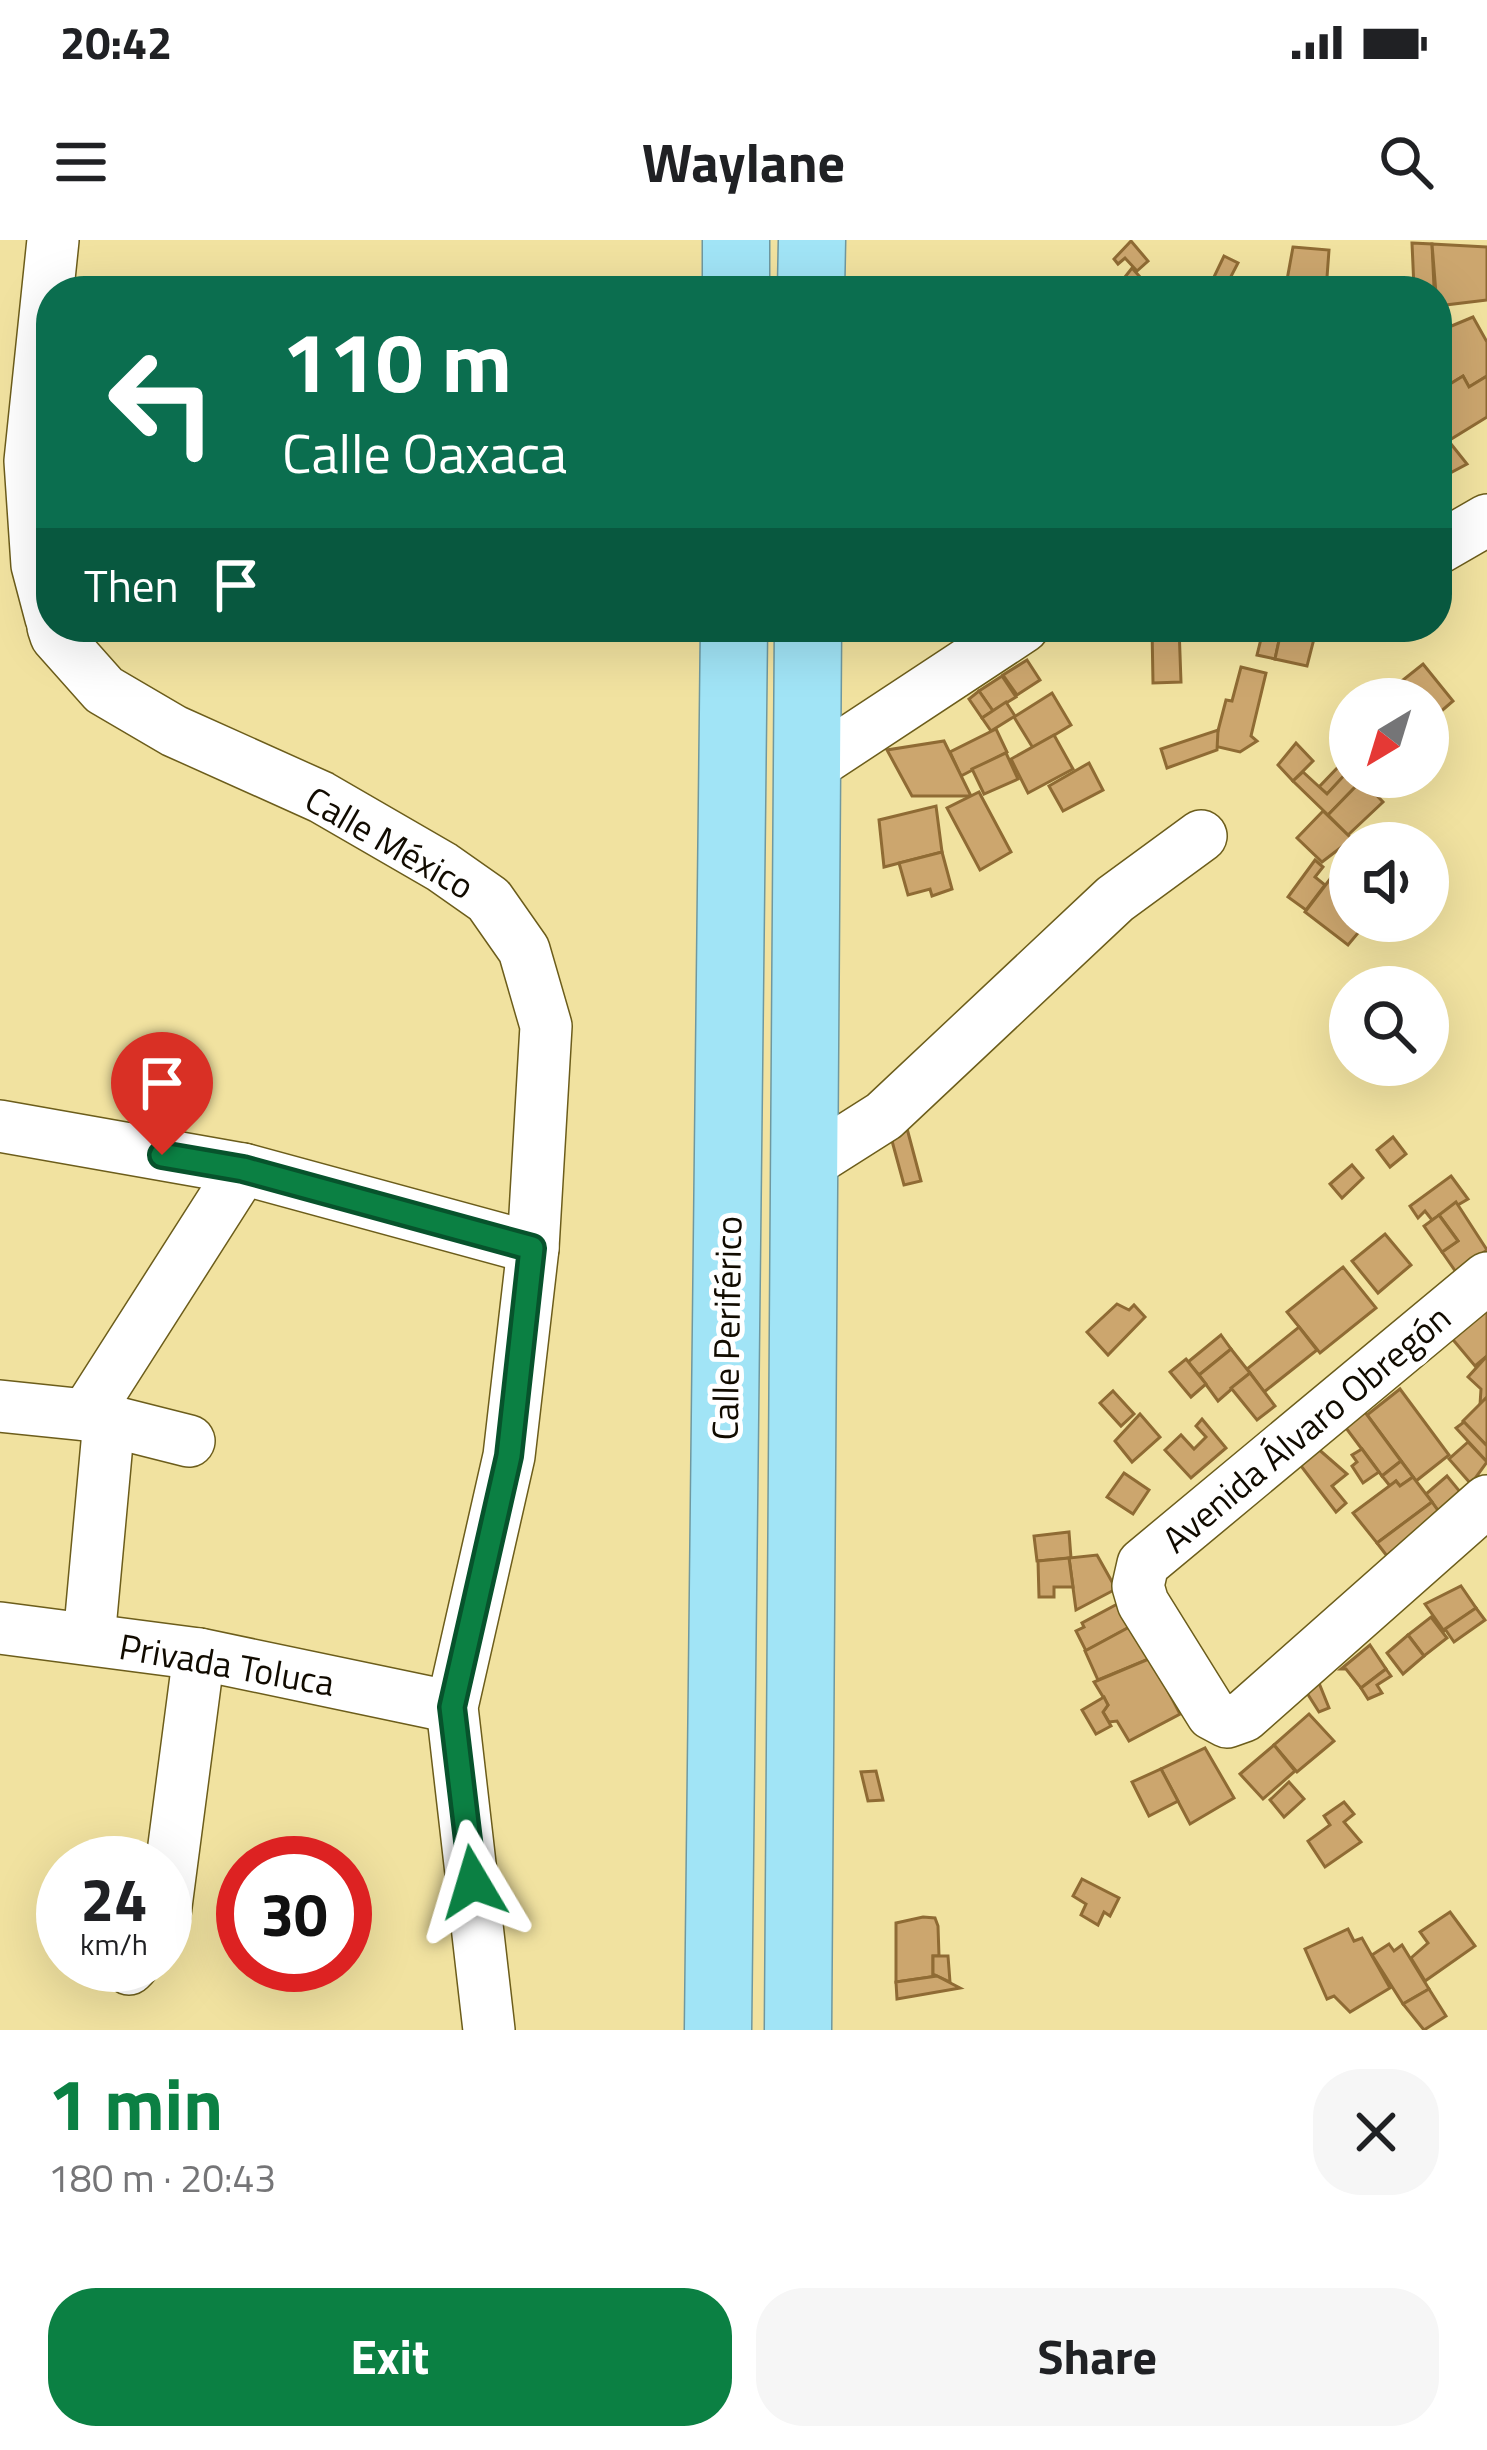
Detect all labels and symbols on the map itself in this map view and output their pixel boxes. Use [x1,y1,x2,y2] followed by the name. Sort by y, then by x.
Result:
[1329,678,1449,798] north arrow
[295,771,485,913] street label: Calle México
[111,1032,213,1155] pin
[697,1215,755,1441] street label: Calle Periférico
[1150,1291,1462,1565] street label: Avenida Álvaro Obregón
[115,1618,339,1710] street label: Privada Toluca
[410,1819,536,1945] position arrow
[216,1836,372,1992] speed limit sign: 30

